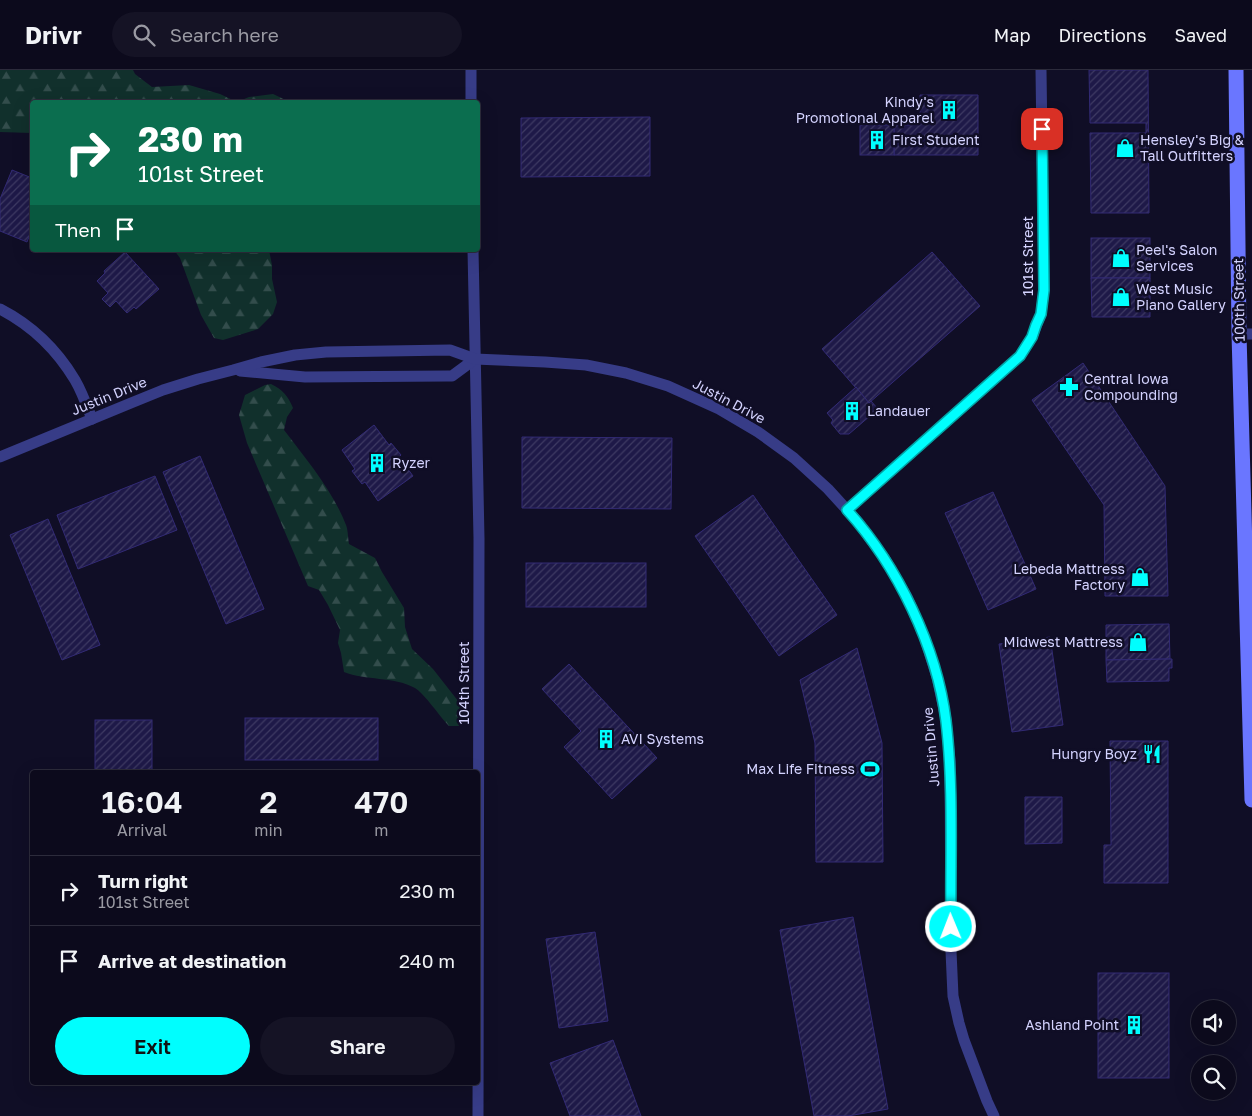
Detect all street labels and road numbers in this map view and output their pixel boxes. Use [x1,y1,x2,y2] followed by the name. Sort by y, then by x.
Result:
[1019,216,1036,296] street label: 101st Street
[1229,258,1248,342] street label: 100th Street
[69,373,149,418] street label: Justin Drive
[690,374,768,427] street label: Justin Drive
[455,641,472,725] street label: 104th Street
[919,707,942,788] street label: Justin Drive

